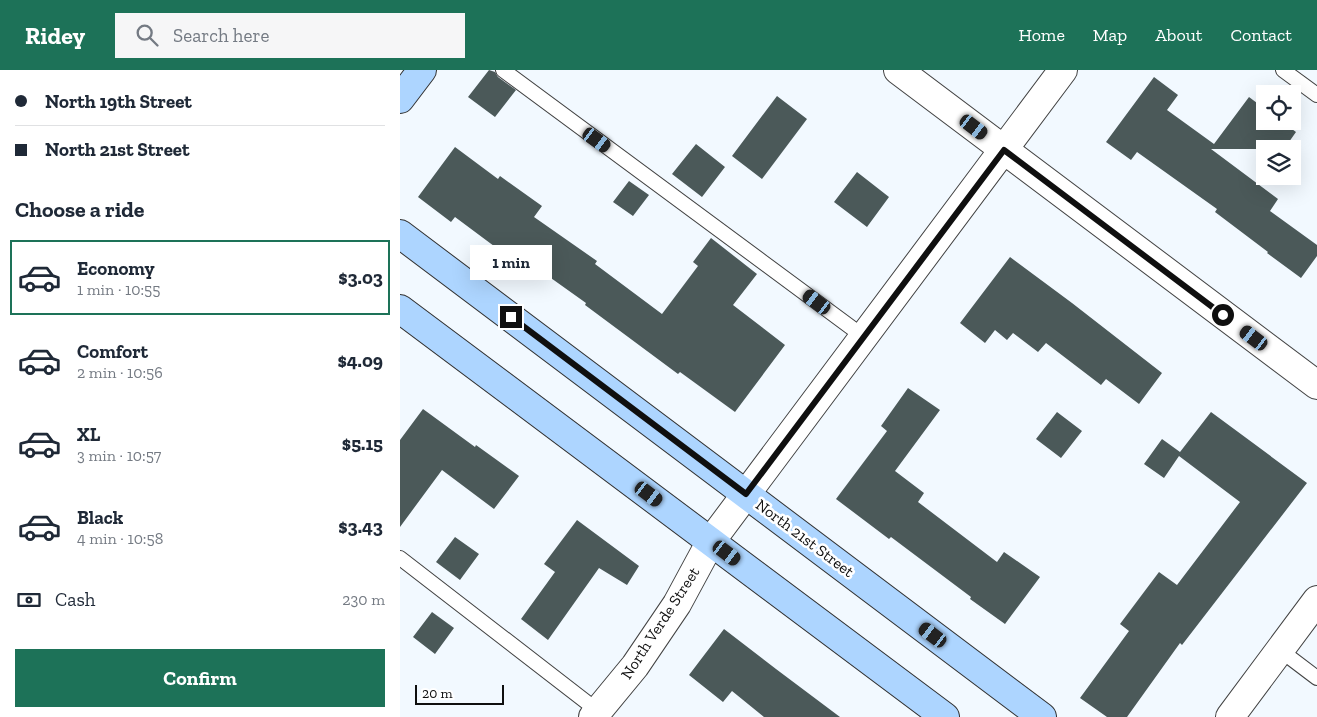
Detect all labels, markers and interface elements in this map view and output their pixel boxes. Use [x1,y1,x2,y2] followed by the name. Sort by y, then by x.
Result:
[115,13,465,58] search box
[25,21,85,50] text: Ridey
[133,21,161,49] icon: search
[173,24,269,47] text: Search here
[1018,24,1065,46] text: Home
[1093,24,1127,46] text: Map
[1155,24,1202,46] text: About
[1230,24,1292,46] text: Contact
[1256,85,1301,185] map controls
[1256,85,1301,130] button: locate
[45,90,192,113] text: North 19th Street
[957,112,990,142] car
[580,125,613,155] car
[45,138,190,161] text: North 21st Street
[1256,140,1301,185] button: layers
[15,196,145,223] text: Choose a ride
[470,244,552,280] callout: 1 min
[492,253,530,272] text: 1 min
[17,255,62,300] icon: car
[77,257,155,280] text: Economy
[338,266,383,289] text: $3.03
[77,280,160,299] text: 1 min · 10:55
[800,287,833,317] car
[1212,304,1234,326] route start
[500,306,522,328] route end
[1237,323,1270,353] car
[17,338,62,383] icon: car
[77,340,148,363] text: Comfort
[337,349,383,372] text: $4.09
[77,363,163,382] text: 2 min · 10:56
[17,421,62,466] icon: car
[77,423,100,446] text: XL
[342,432,383,455] text: $5.15
[77,446,161,465] text: 3 min · 10:57
[632,479,665,509] car
[752,495,858,581] street label: North 21st Street
[17,504,62,549] icon: car
[77,506,123,529] text: Black
[338,515,383,538] text: $3.43
[77,529,163,548] text: 4 min · 10:58
[710,538,743,568] car
[617,563,703,683] street label: North Verde Street
[15,586,43,614] icon: cash
[55,588,95,611] text: Cash
[342,590,385,609] text: 230 m
[916,620,949,650] car
[15,649,385,707] button: Confirm
[415,682,504,705] scale bar
[422,685,453,702] text: 20 m

